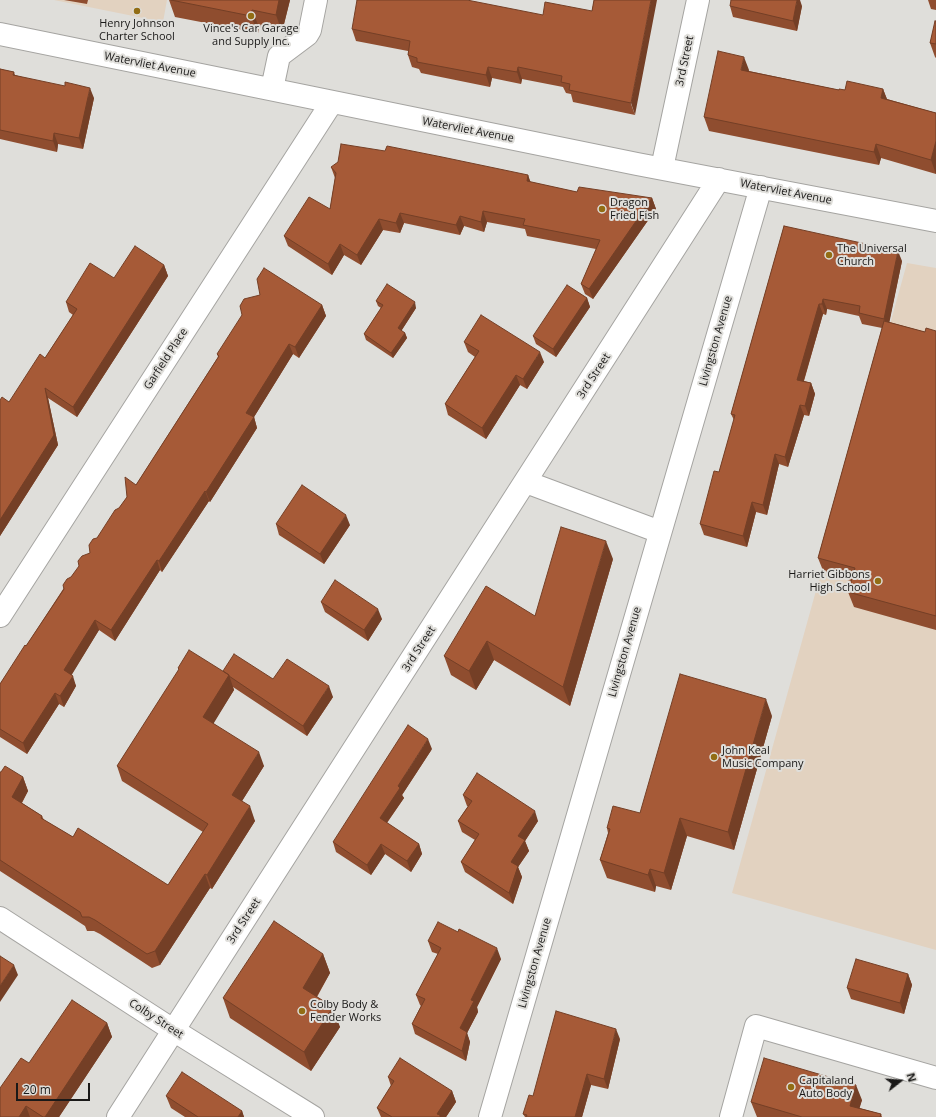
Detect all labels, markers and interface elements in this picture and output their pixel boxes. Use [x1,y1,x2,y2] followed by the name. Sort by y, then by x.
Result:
[132,6,142,16] marker: Henry Johnson Charter School
[246,11,256,21] marker: Vince's Car Garage and Supply Inc.
[99,17,175,43] place label: Henry Johnson Charter School
[203,22,299,48] place label: Vince's Car Garage and Supply Inc.
[673,35,697,87] street label: 3rd Street
[103,50,197,80] street label: Watervliet Avenue
[421,115,515,145] street label: Watervliet Avenue
[739,177,833,207] street label: Watervliet Avenue
[610,196,659,222] place label: Dragon Fried Fish
[597,204,607,214] marker: Dragon Fried Fish
[837,242,907,268] place label: The Universal Church
[824,250,834,260] marker: The Universal Church
[697,294,735,388] street label: Livingston Avenue
[141,326,191,392] street label: Garfield Place
[575,351,613,401] street label: 3rd Street
[788,568,870,594] place label: Harriet Gibbons High School
[873,576,883,586] marker: Harriet Gibbons High School
[606,605,644,699] street label: Livingston Avenue
[400,624,438,674] street label: 3rd Street
[722,744,804,770] place label: John Keal Music Company
[709,752,719,762] marker: John Keal Music Company
[225,896,263,946] street label: 3rd Street
[516,916,554,1010] street label: Livingston Avenue
[126,997,186,1041] street label: Colby Street
[310,998,381,1024] place label: Colby Body & Fender Works
[297,1006,307,1016] marker: Colby Body & Fender Works
[880,1061,920,1101] north arrow
[903,1071,920,1084] text: N
[799,1074,854,1100] place label: Capitaland Auto Body
[18,1075,92,1101] scale bar
[23,1081,51,1098] text: 20 m
[786,1082,796,1092] marker: Capitaland Auto Body

